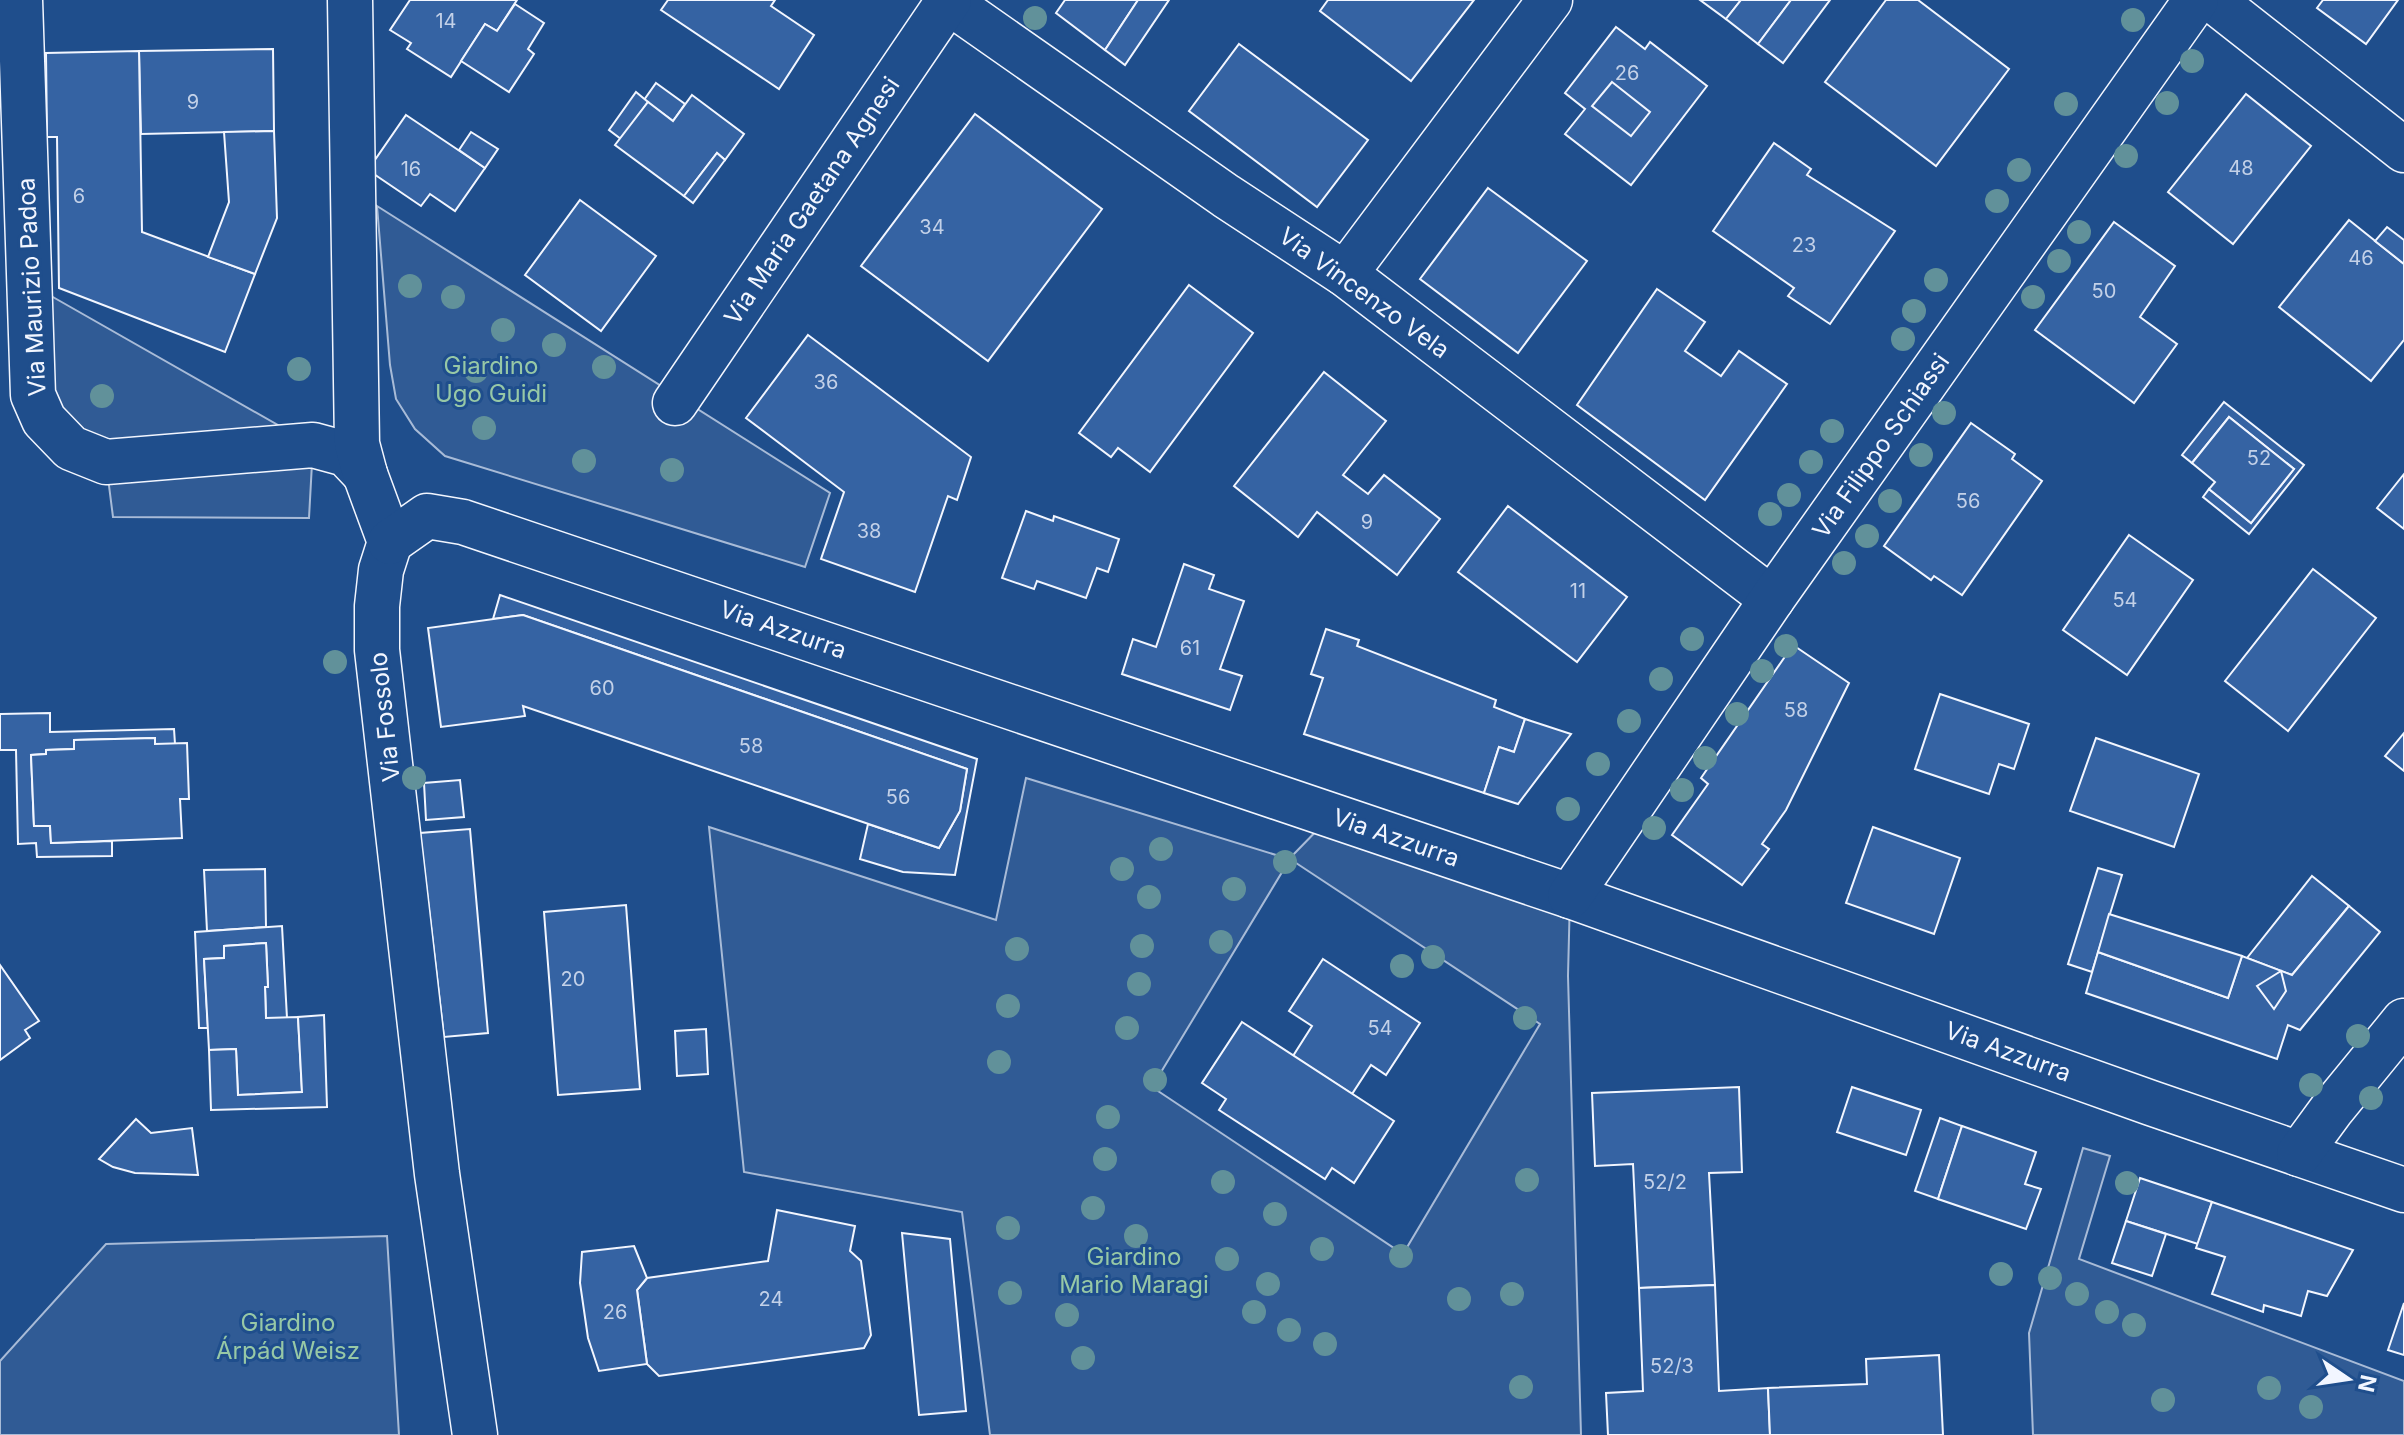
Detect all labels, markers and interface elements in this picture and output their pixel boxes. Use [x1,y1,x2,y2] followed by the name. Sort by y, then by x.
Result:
[435,9,457,33] house number: 14
[1615,61,1639,85] house number: 26
[718,71,905,330] street label: Via Maria Gaetana Agnesi
[187,90,199,114] house number: 9
[2228,156,2254,180] house number: 48
[401,157,421,181] house number: 16
[11,177,52,397] street label: Via Maurizio Padoa
[73,184,85,208] house number: 6
[919,215,945,239] house number: 34
[1273,221,1455,364] street label: Via Vincenzo Vela
[1792,233,1816,257] house number: 23
[2348,246,2374,270] house number: 46
[2092,279,2116,303] house number: 50
[1806,348,1955,544] street label: Via Filippo Schiassi
[435,351,547,408] park label: Giardino Ugo Guidi
[814,370,838,394] house number: 36
[2247,446,2271,470] house number: 52
[1956,489,1980,513] house number: 56
[1361,510,1373,534] house number: 9
[857,519,881,543] house number: 38
[1570,579,1586,603] house number: 11
[2112,588,2138,612] house number: 54
[716,594,850,665] street label: Via Azzurra
[1180,636,1200,660] house number: 61
[363,651,406,783] street label: Via Fossolo
[589,676,615,700] house number: 60
[1784,698,1808,722] house number: 58
[739,734,763,758] house number: 58
[886,785,910,809] house number: 56
[1329,802,1463,873] street label: Via Azzurra
[561,967,585,991] house number: 20
[1941,1015,2075,1088] street label: Via Azzurra
[1367,1016,1393,1040] house number: 54
[1643,1170,1687,1194] house number: 52/2
[1059,1242,1209,1299] park label: Giardino Mario Maragi
[759,1287,783,1311] house number: 24
[603,1300,627,1324] house number: 26
[216,1308,360,1365] park label: Giardino Árpád Weisz
[2308,1339,2388,1419] north arrow
[1650,1354,1694,1378] house number: 52/3
[2353,1372,2382,1395] text: N

